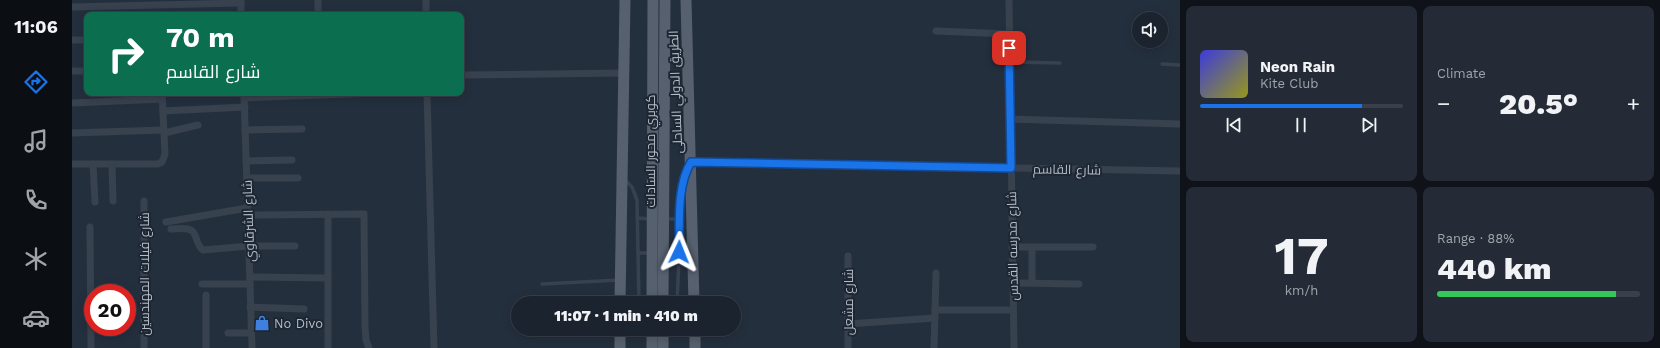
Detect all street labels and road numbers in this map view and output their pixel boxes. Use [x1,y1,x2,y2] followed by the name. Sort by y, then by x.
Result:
[666,30,688,154] street label: الطريق الدولي الساحلى
[643,95,661,207] street label: كوبري محور السادات
[1033,161,1101,180] street label: شارع القاسم
[240,180,260,262] street label: شارع الشرقاوي
[1004,191,1022,301] street label: شارع مدرسه القدس
[137,212,153,336] street label: شارع فيلات المهندسين
[841,269,857,335] street label: شارع مشعل

